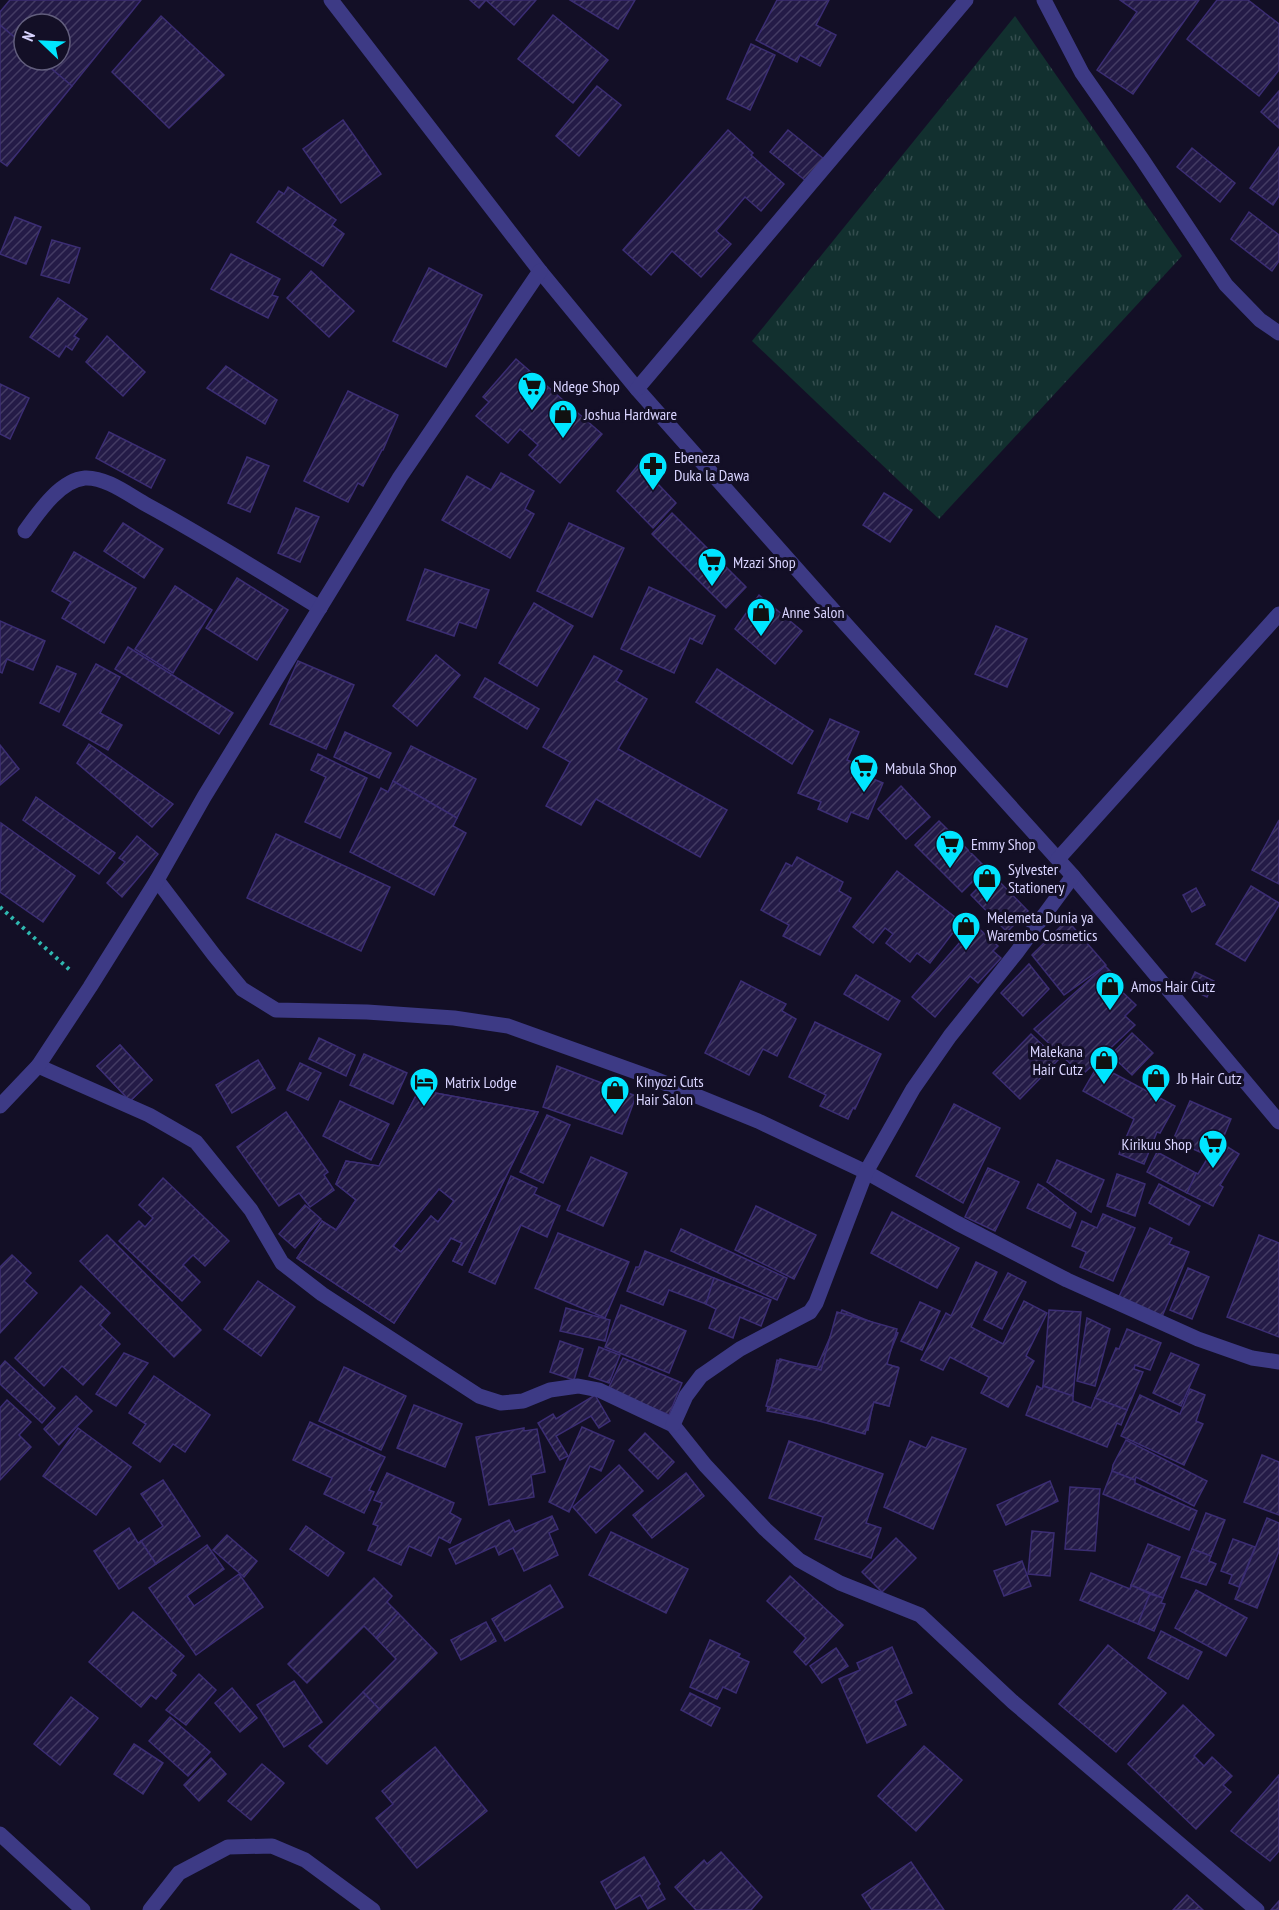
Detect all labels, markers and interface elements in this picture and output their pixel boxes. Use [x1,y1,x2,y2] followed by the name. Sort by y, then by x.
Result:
[12,12,72,72] north arrow
[17,28,39,44] text: N
[516,370,548,412] supermarket icon: Ndege Shop
[553,376,620,396] place label: Ndege Shop
[547,398,579,440] shop icon: Joshua Hardware
[583,404,677,424] place label: Joshua Hardware
[674,447,750,485] place label: Ebeneza Duka la Dawa
[637,450,669,492] pharmacy icon: Ebeneza Duka la Dawa
[696,546,728,588] supermarket icon: Mzazi Shop
[733,552,796,572] place label: Mzazi Shop
[745,596,777,638] shop icon: Anne Salon
[782,602,845,622] place label: Anne Salon
[848,752,880,794] supermarket icon: Mabula Shop
[885,758,957,778] place label: Mabula Shop
[934,828,966,870] supermarket icon: Emmy Shop
[971,834,1035,854] place label: Emmy Shop
[1008,859,1064,897] place label: Sylvester Stationery
[971,862,1003,904] shop icon: Sylvester Stationery
[987,907,1097,945] place label: Melemeta Dunia ya Warembo Cosmetics
[950,910,982,952] shop icon: Melemeta Dunia ya Warembo Cosmetics
[1094,970,1126,1012] shop icon: Amos Hair Cutz
[1131,976,1215,996] place label: Amos Hair Cutz
[1030,1041,1083,1079] place label: Malekana Hair Cutz
[1088,1044,1120,1086] shop icon: Malekana Hair Cutz
[1140,1062,1172,1104] shop icon: Jb Hair Cutz
[408,1066,440,1108] hotel icon: Matrix Lodge
[1176,1068,1242,1088] place label: Jb Hair Cutz
[636,1071,704,1109] place label: Kinyozi Cuts Hair Salon
[445,1072,517,1092] place label: Matrix Lodge
[599,1074,631,1116] shop icon: Kinyozi Cuts Hair Salon
[1197,1128,1229,1170] supermarket icon: Kirikuu Shop
[1122,1134,1192,1154] place label: Kirikuu Shop

